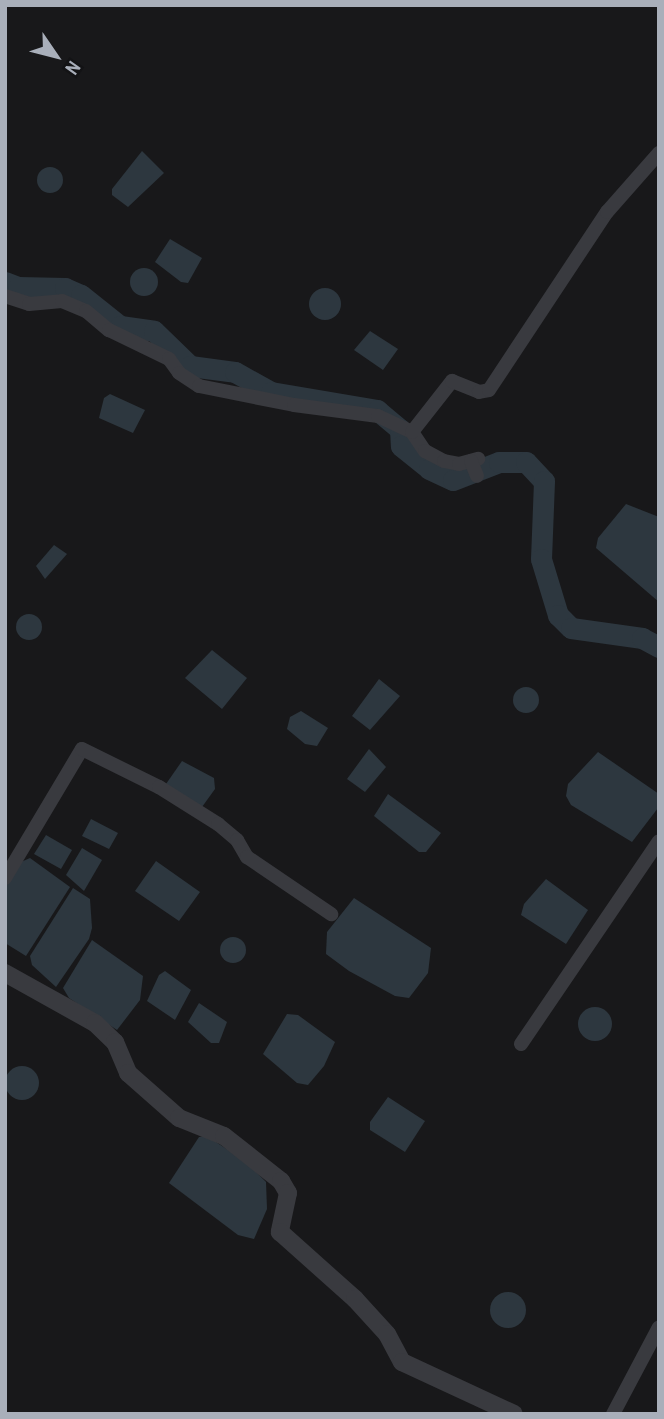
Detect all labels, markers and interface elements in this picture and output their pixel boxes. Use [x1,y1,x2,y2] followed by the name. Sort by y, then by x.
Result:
[21,21,91,91] north arrow
[59,56,87,80] text: N

